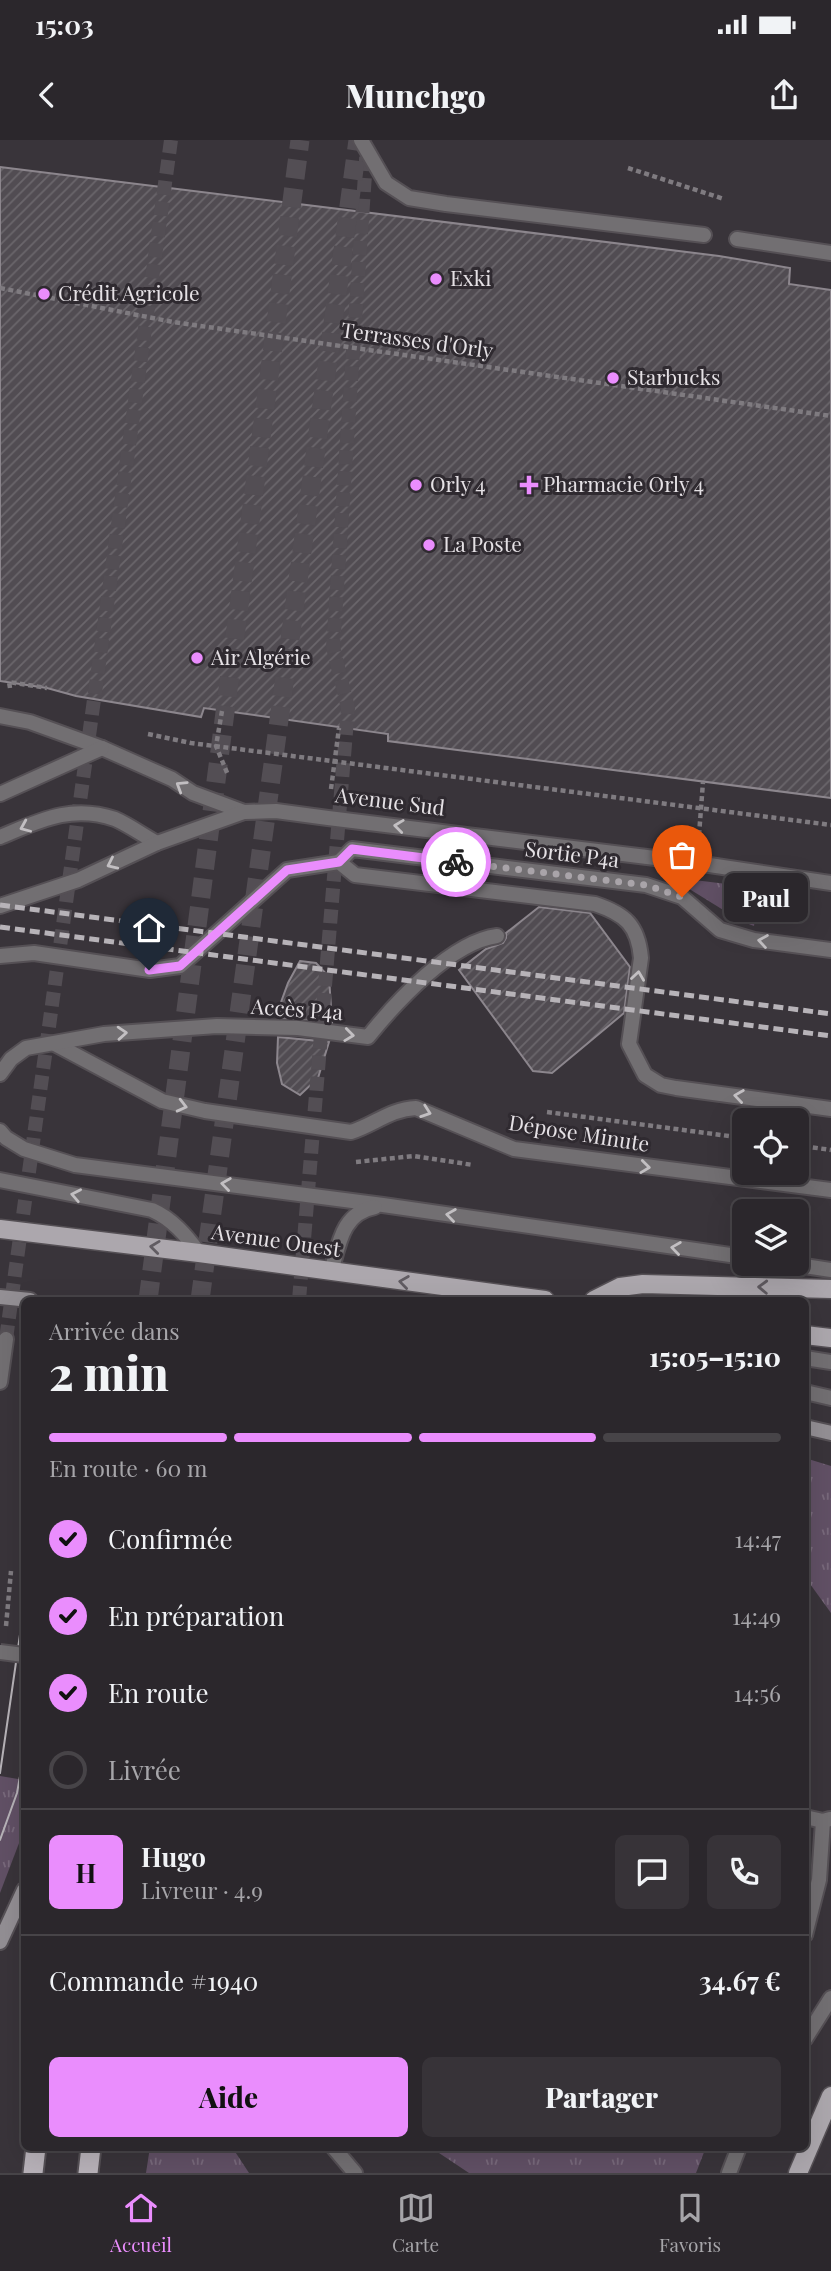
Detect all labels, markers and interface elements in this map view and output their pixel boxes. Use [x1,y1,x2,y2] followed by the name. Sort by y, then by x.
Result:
[35,7,94,42] text: 15:03
[345,73,486,116] text: Munchgo
[28,76,66,114] icon: back
[765,76,803,114] icon: share
[450,263,491,291] place label: Exki
[428,271,444,287] marker: Exki
[58,278,200,306] place label: Crédit Agricole
[36,286,52,302] marker: Crédit Agricole
[339,314,495,364] street label: Terrasses d'Orly
[627,362,720,390] place label: Starbucks
[605,370,621,386] marker: Starbucks
[430,469,486,497] place label: Orly 4
[543,469,704,497] place label: Pharmacie Orly 4
[408,477,424,493] marker: Orly 4
[521,477,537,493] marker: Pharmacie Orly 4
[443,529,522,557] place label: La Poste
[421,537,437,553] marker: La Poste
[210,642,311,670] place label: Air Algérie
[189,650,205,666] marker: Air Algérie
[333,779,447,821] street label: Avenue Sud
[176,781,189,794] one-way arrow
[20,819,32,833] one-way arrow
[393,819,405,834] one-way arrow
[652,825,712,897] pin
[421,827,491,897] courier
[524,833,622,873] street label: Sortie P4a
[663,836,701,874] icon: bag
[437,843,475,881] icon: bike
[107,856,119,870] one-way arrow
[724,872,808,922] callout: Paul
[742,882,790,913] text: Paul
[119,898,179,970] pin
[130,909,168,947] icon: home
[757,934,769,949] one-way arrow
[631,970,646,982] one-way arrow
[249,991,345,1025] street label: Accès P4a
[117,1026,128,1041] one-way arrow
[343,1028,355,1043] one-way arrow
[733,1089,745,1104] one-way arrow
[176,1098,188,1112] one-way arrow
[420,1104,432,1118] one-way arrow
[507,1107,652,1157] street label: Dépose Minute
[732,1108,809,1276] map controls
[732,1108,809,1185] button: locate
[639,1159,651,1174] one-way arrow
[220,1176,232,1191] one-way arrow
[70,1188,82,1203] one-way arrow
[732,1199,809,1276] button: layers
[445,1208,457,1223] one-way arrow
[209,1216,343,1262] street label: Avenue Ouest
[149,1240,161,1255] one-way arrow
[670,1240,682,1255] one-way arrow
[399,1274,410,1289] one-way arrow
[757,1279,768,1295] one-way arrow
[49,1315,180,1346] text: Arrivée dans
[649,1339,781,1374] text: 15:05–15:10
[49,1341,169,1403] text: 2 min
[49,1452,207,1483] text: En route · 60 m
[49,1520,87,1558] icon: check
[108,1521,233,1556] text: Confirmée
[735,1523,781,1554] text: 14:47
[49,1597,87,1635] icon: check
[108,1598,284,1633] text: En préparation
[732,1600,781,1631] text: 14:49
[49,1674,87,1712] icon: check
[108,1675,209,1710] text: En route
[734,1677,781,1708] text: 14:56
[108,1752,181,1787] text: Livrée
[615,1835,689,1909] button: chat
[707,1835,781,1909] button: phone
[141,1839,206,1874] text: Hugo
[76,1855,96,1890] text: H
[141,1874,263,1905] text: Livreur · 4.9
[49,1963,258,1998] text: Commande #1940
[699,1963,781,1998] text: 34.67 €
[49,2057,408,2137] button: Aide
[422,2057,781,2137] button: Partager
[110,2189,172,2257] tab: Accueil
[392,2189,439,2257] tab: Carte
[659,2189,721,2257] tab: Favoris

